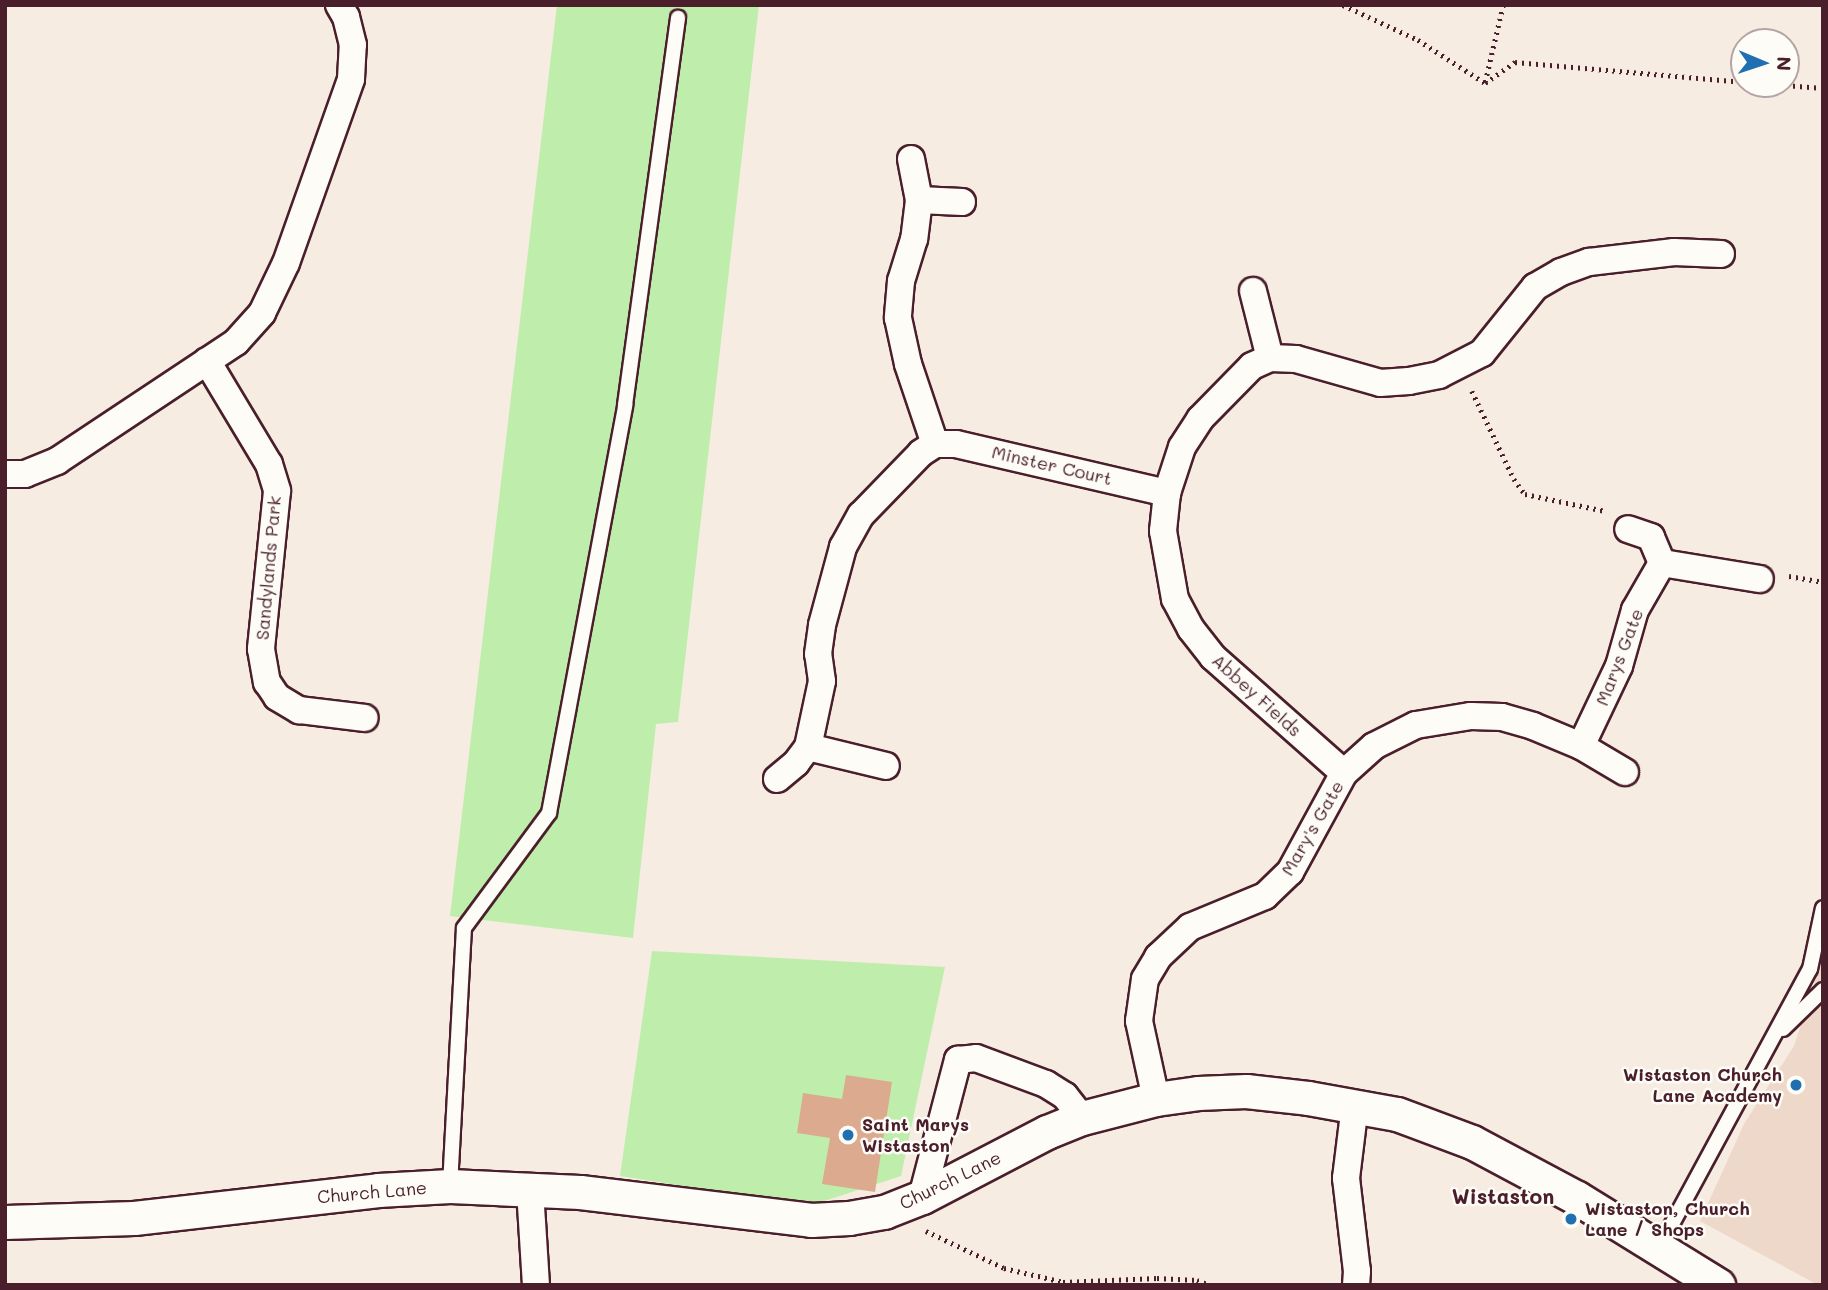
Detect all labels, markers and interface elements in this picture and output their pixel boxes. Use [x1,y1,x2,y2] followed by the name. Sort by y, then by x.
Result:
[1730,28,1800,98] north arrow
[1772,56,1797,71] text: N
[990,441,1114,489] street label: Minster Court
[251,495,285,641] street label: Sandylands Park
[1591,605,1647,709] street label: Marys Gate
[1208,649,1306,741] street label: Abbey Fields
[1276,777,1348,879] street label: Mary's Gate
[1623,1064,1782,1106] place label: Wistaston Church Lane Academy
[1788,1077,1804,1093] marker: Wistaston Church Lane Academy
[862,1114,969,1156] place label: Saint Marys Wistaston
[840,1127,856,1143] marker: Saint Marys Wistaston
[896,1146,1004,1214] street label: Church Lane
[316,1176,428,1208] street label: Church Lane
[1452,1183,1554,1209] district label: Wistaston
[1585,1198,1750,1240] place label: Wistaston, Church Lane / Shops
[1563,1211,1579,1227] marker: Wistaston, Church Lane / Shops

